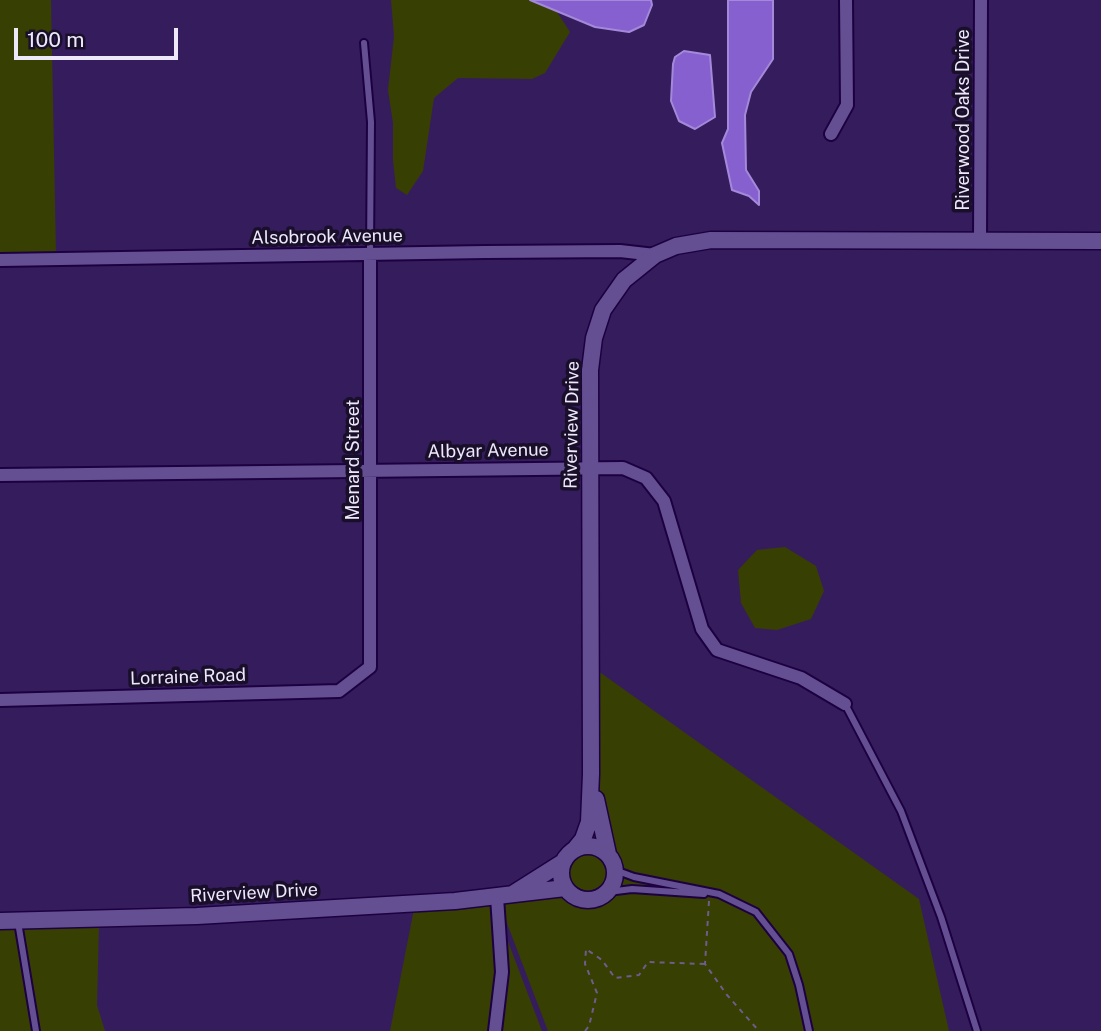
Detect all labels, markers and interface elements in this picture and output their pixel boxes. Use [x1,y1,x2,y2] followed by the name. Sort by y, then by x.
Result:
[18,14,182,58] scale bar
[27,27,84,52] text: 100 m
[952,29,974,211] street label: Riverwood Oaks Drive
[251,225,403,249] street label: Alsobrook Avenue
[560,361,584,489] street label: Riverview Drive
[342,400,364,520] street label: Menard Street
[427,439,549,463] street label: Albyar Avenue
[130,664,246,690] street label: Lorraine Road
[190,879,318,907] street label: Riverview Drive

